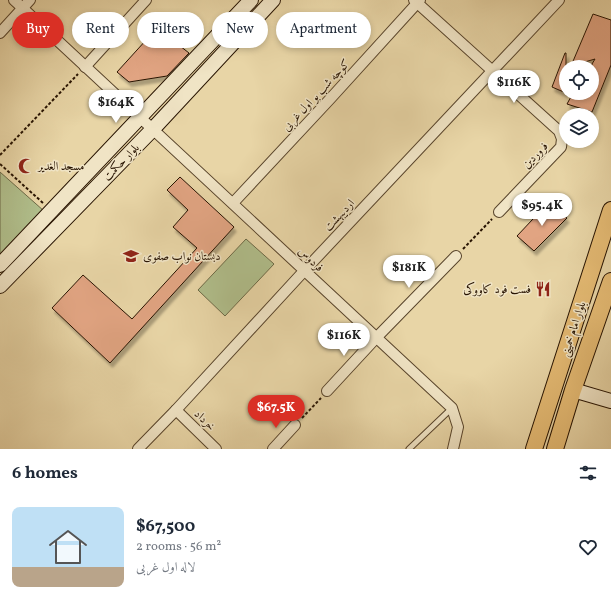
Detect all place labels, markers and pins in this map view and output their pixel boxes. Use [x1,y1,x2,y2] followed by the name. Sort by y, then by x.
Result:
[486,70,542,104] pin: $116K
[88,90,144,124] pin: $164K
[17,157,35,175] mosque icon: مسجد الغدیر
[36,159,84,175] place label: مسجد الغدیر
[509,193,575,227] pin: $95.4K
[122,247,140,265] school or university icon: دبستان نواب صفوی
[143,249,221,265] place label: دبستان نواب صفوی
[381,255,437,289] pin: $181K
[534,280,552,298] restaurant icon: فست فود کاووکی
[463,281,531,298] place label: فست فود کاووکی
[316,323,372,357] pin: $116K
[243,395,309,429] pin: $67.5K

